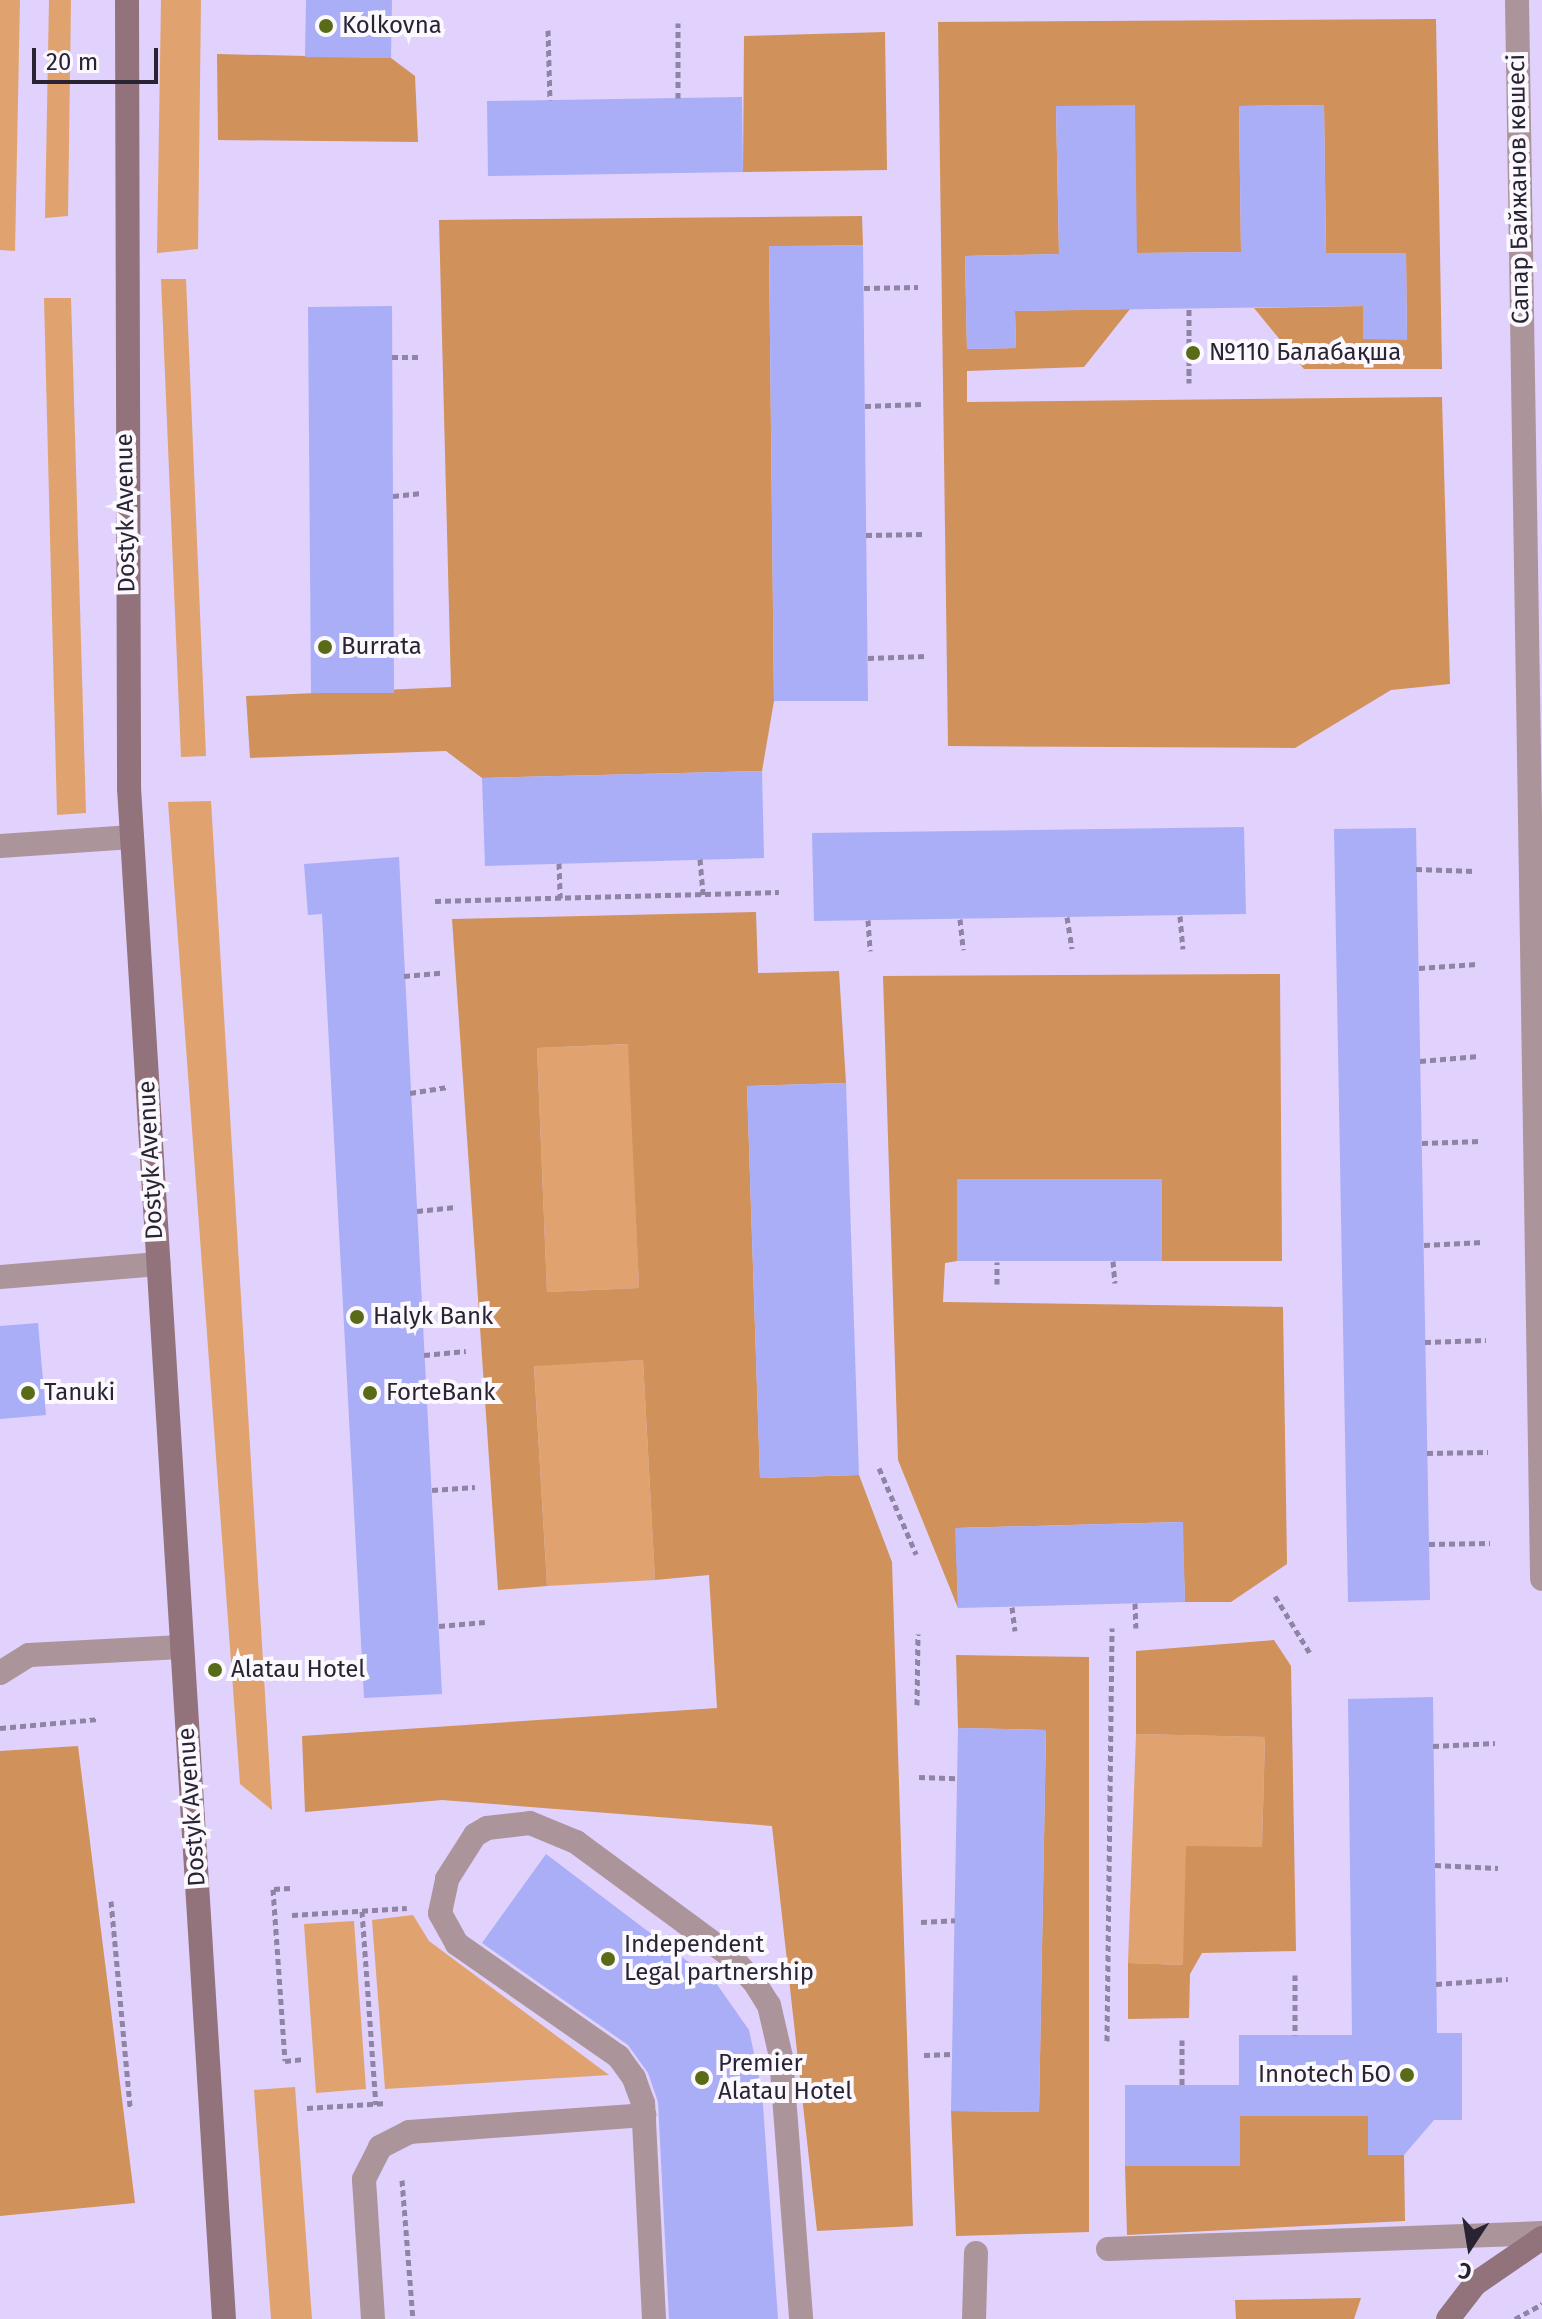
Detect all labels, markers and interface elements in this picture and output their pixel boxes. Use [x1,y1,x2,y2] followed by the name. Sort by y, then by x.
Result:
[342,12,442,40] place label: Kolkovna
[317,17,335,35] marker: Kolkovna
[36,32,162,82] scale bar
[46,48,98,76] text: 20 m
[1502,54,1536,324] street label: Сапар Байжанов көшесі
[1209,339,1401,367] place label: №110 Балабақша
[1184,344,1202,362] marker: №110 Балабақша
[110,433,142,593] street label: Dostyk Avenue
[341,633,422,661] place label: Burrata
[316,638,334,656] marker: Burrata
[132,1080,170,1240] street label: Dostyk Avenue
[373,1303,493,1331] place label: Halyk Bank
[348,1308,366,1326] marker: Halyk Bank
[44,1379,115,1407] place label: Tanuki
[386,1379,496,1407] place label: ForteBank
[19,1384,37,1402] marker: Tanuki
[361,1384,379,1402] marker: ForteBank
[231,1656,365,1684] place label: Alatau Hotel
[206,1661,224,1679] marker: Alatau Hotel
[172,1727,212,1887] street label: Dostyk Avenue
[624,1931,814,1987] place label: Independent Legal partnership
[599,1950,617,1968] marker: Independent Legal partnership
[718,2050,852,2106] place label: Premier Alatau Hotel
[1258,2061,1391,2089] place label: Innotech БО
[1398,2066,1416,2084] marker: Innotech БО
[693,2069,711,2087] marker: Premier Alatau Hotel
[1430,2207,1510,2287] north arrow
[1456,2256,1474,2285] text: С

